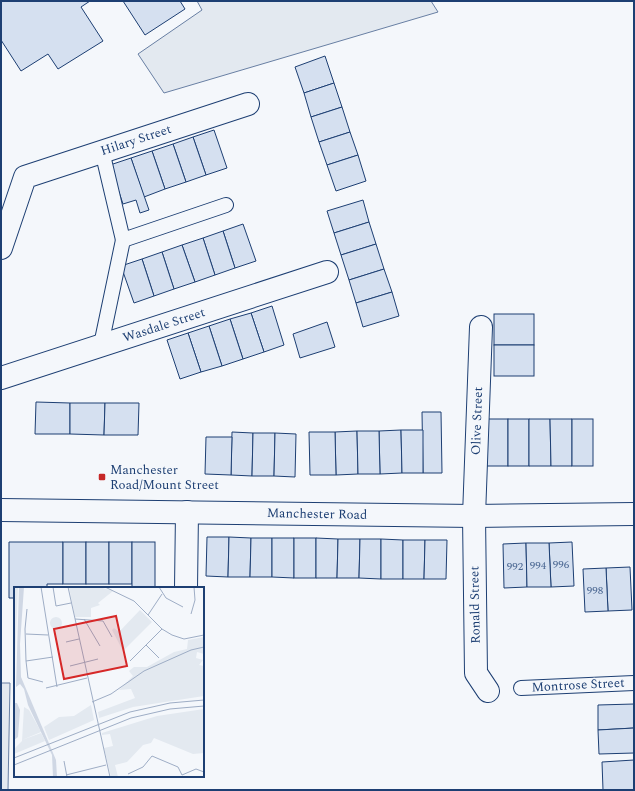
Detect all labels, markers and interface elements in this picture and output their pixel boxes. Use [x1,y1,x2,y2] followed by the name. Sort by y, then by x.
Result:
[98,119,174,161] street label: Hilary Street
[120,302,208,348] street label: Wasdale Street
[466,386,488,455] street label: Olive Street
[110,460,219,495] place label: Manchester Road/Mount Street
[97,472,107,482] marker: Manchester Road/Mount Street
[267,503,367,525] street label: Manchester Road
[553,556,570,573] house number: 996
[530,557,547,574] house number: 994
[507,558,524,575] house number: 992
[464,566,486,644] street label: Ronald Street
[587,582,604,599] house number: 998
[14,587,204,777] inset map
[531,673,625,697] street label: Montrose Street

